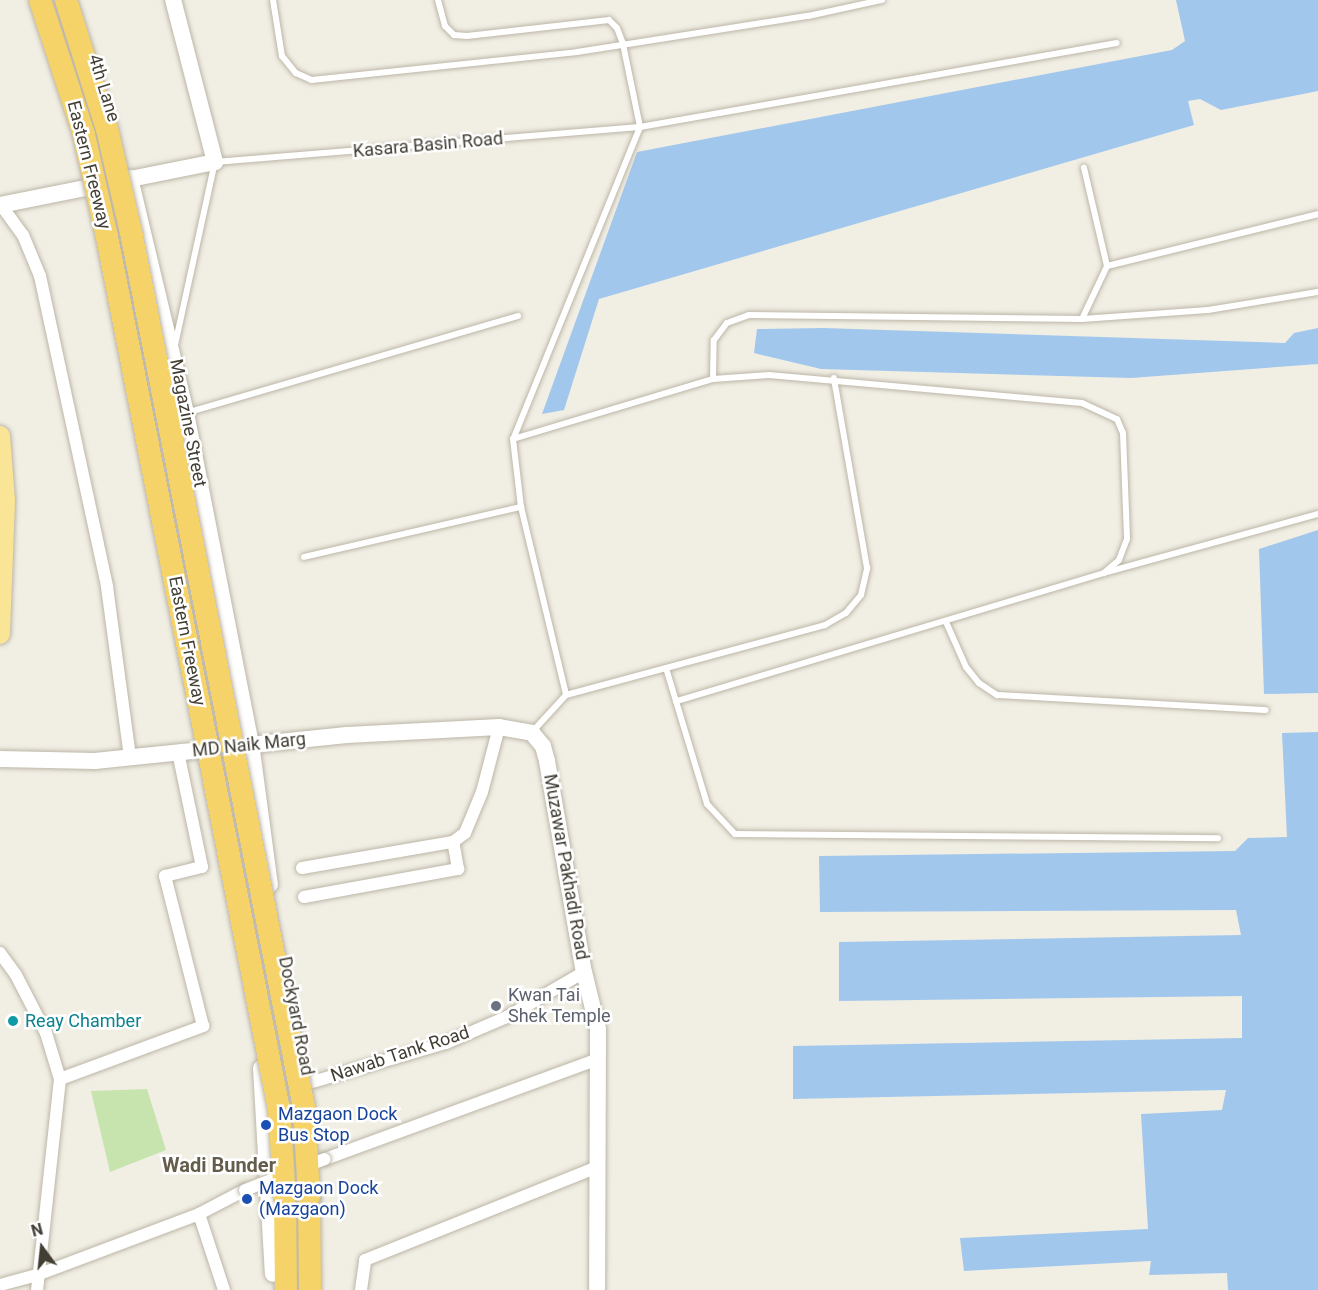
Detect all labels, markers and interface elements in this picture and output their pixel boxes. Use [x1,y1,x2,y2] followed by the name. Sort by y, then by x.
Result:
[84,52,124,124] street label: 4th Lane
[63,98,115,232] street label: Eastern Freeway
[352,128,504,162] street label: Kasara Basin Road
[165,357,211,489] street label: Magazine Street
[164,574,210,708] street label: Eastern Freeway
[191,728,307,762] street label: MD Naik Marg
[539,772,593,962] street label: Muzawar Pakhadi Road
[274,955,318,1077] street label: Dockyard Road
[508,985,611,1028] place label: Kwan Tai Shek Temple
[489,999,503,1013] marker: Kwan Tai Shek Temple
[25,1010,141,1032] place label: Reay Chamber
[6,1014,20,1028] marker: Reay Chamber
[328,1021,472,1087] street label: Nawab Tank Road
[278,1104,397,1146] place label: Mazgaon Dock Bus Stop
[259,1118,273,1132] marker: Mazgaon Dock Bus Stop
[162,1153,276,1177] district label: Wadi Bunder
[259,1178,378,1220] place label: Mazgaon Dock (Mazgaon)
[240,1192,254,1206] marker: Mazgaon Dock (Mazgaon)
[12,1218,72,1278] north arrow
[29,1219,45,1241] text: N

